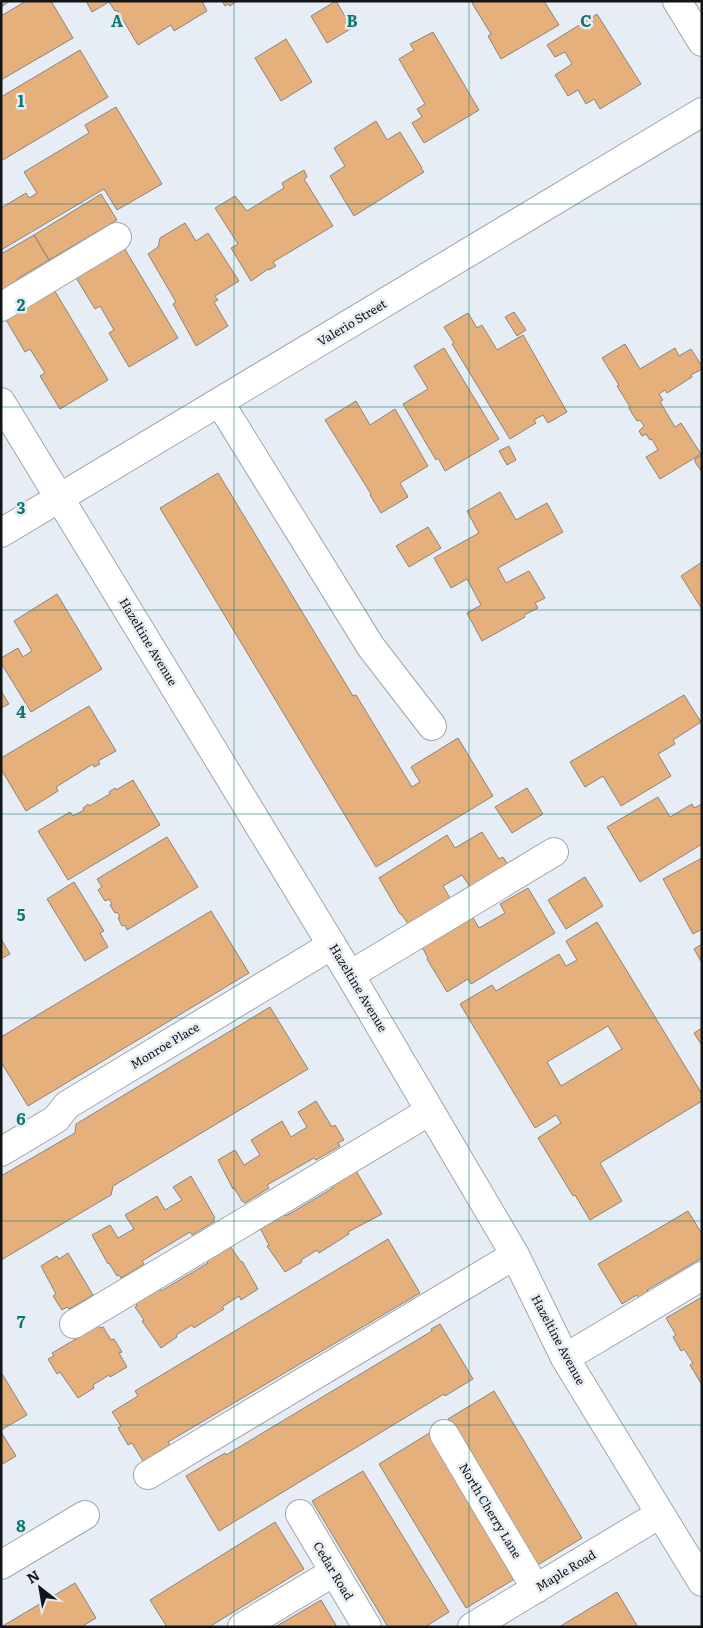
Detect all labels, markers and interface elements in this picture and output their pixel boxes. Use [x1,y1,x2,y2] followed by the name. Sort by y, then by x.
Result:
[111,8,123,32] text: A
[346,8,358,32] text: B
[580,8,592,32] text: C
[18,88,25,112] text: 1
[17,292,26,316] text: 2
[313,294,390,350] street label: Valerio Street
[17,495,26,519] text: 3
[115,594,182,689] street label: Hazeltine Avenue
[16,699,26,723] text: 4
[17,902,26,926] text: 5
[325,940,392,1035] street label: Hazeltine Avenue
[127,1017,202,1073] street label: Monroe Place
[16,1106,26,1130] text: 6
[528,1291,590,1388] street label: Hazeltine Avenue
[17,1309,26,1333] text: 7
[455,1459,526,1562] street label: North Cherry Lane
[16,1513,26,1537] text: 8
[309,1538,359,1604] street label: Cedar Road
[532,1545,599,1595] street label: Maple Road
[15,1563,65,1613] north arrow
[23,1564,43,1588] text: N

